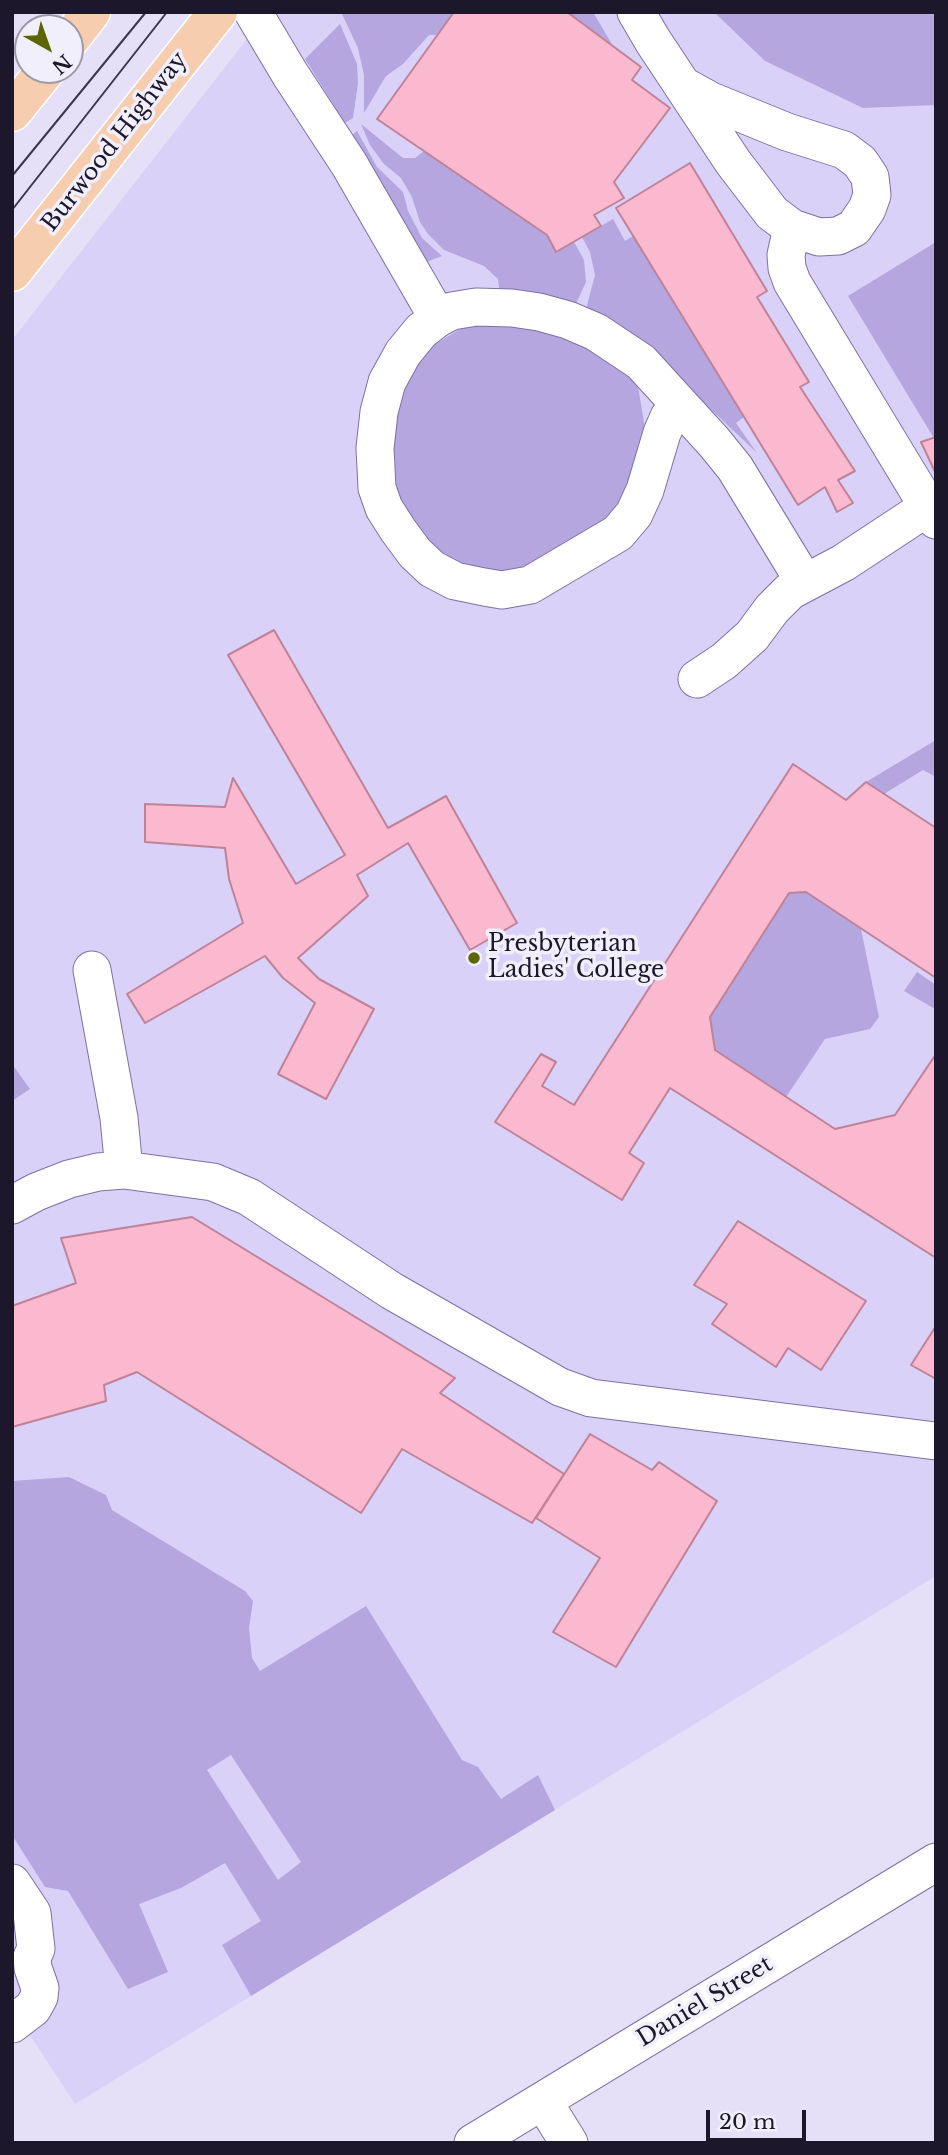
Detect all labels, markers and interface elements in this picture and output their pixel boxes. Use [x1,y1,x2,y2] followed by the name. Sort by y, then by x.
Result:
[14,14,84,84] north arrow
[36,47,194,237] street label: Burwood Highway
[47,49,76,78] text: N
[488,931,664,985] place label: Presbyterian Ladies' College
[466,950,482,966] marker: Presbyterian Ladies' College
[632,1951,778,2053] street label: Daniel Street
[710,2096,810,2140] scale bar
[719,2109,776,2135] text: 20 m

